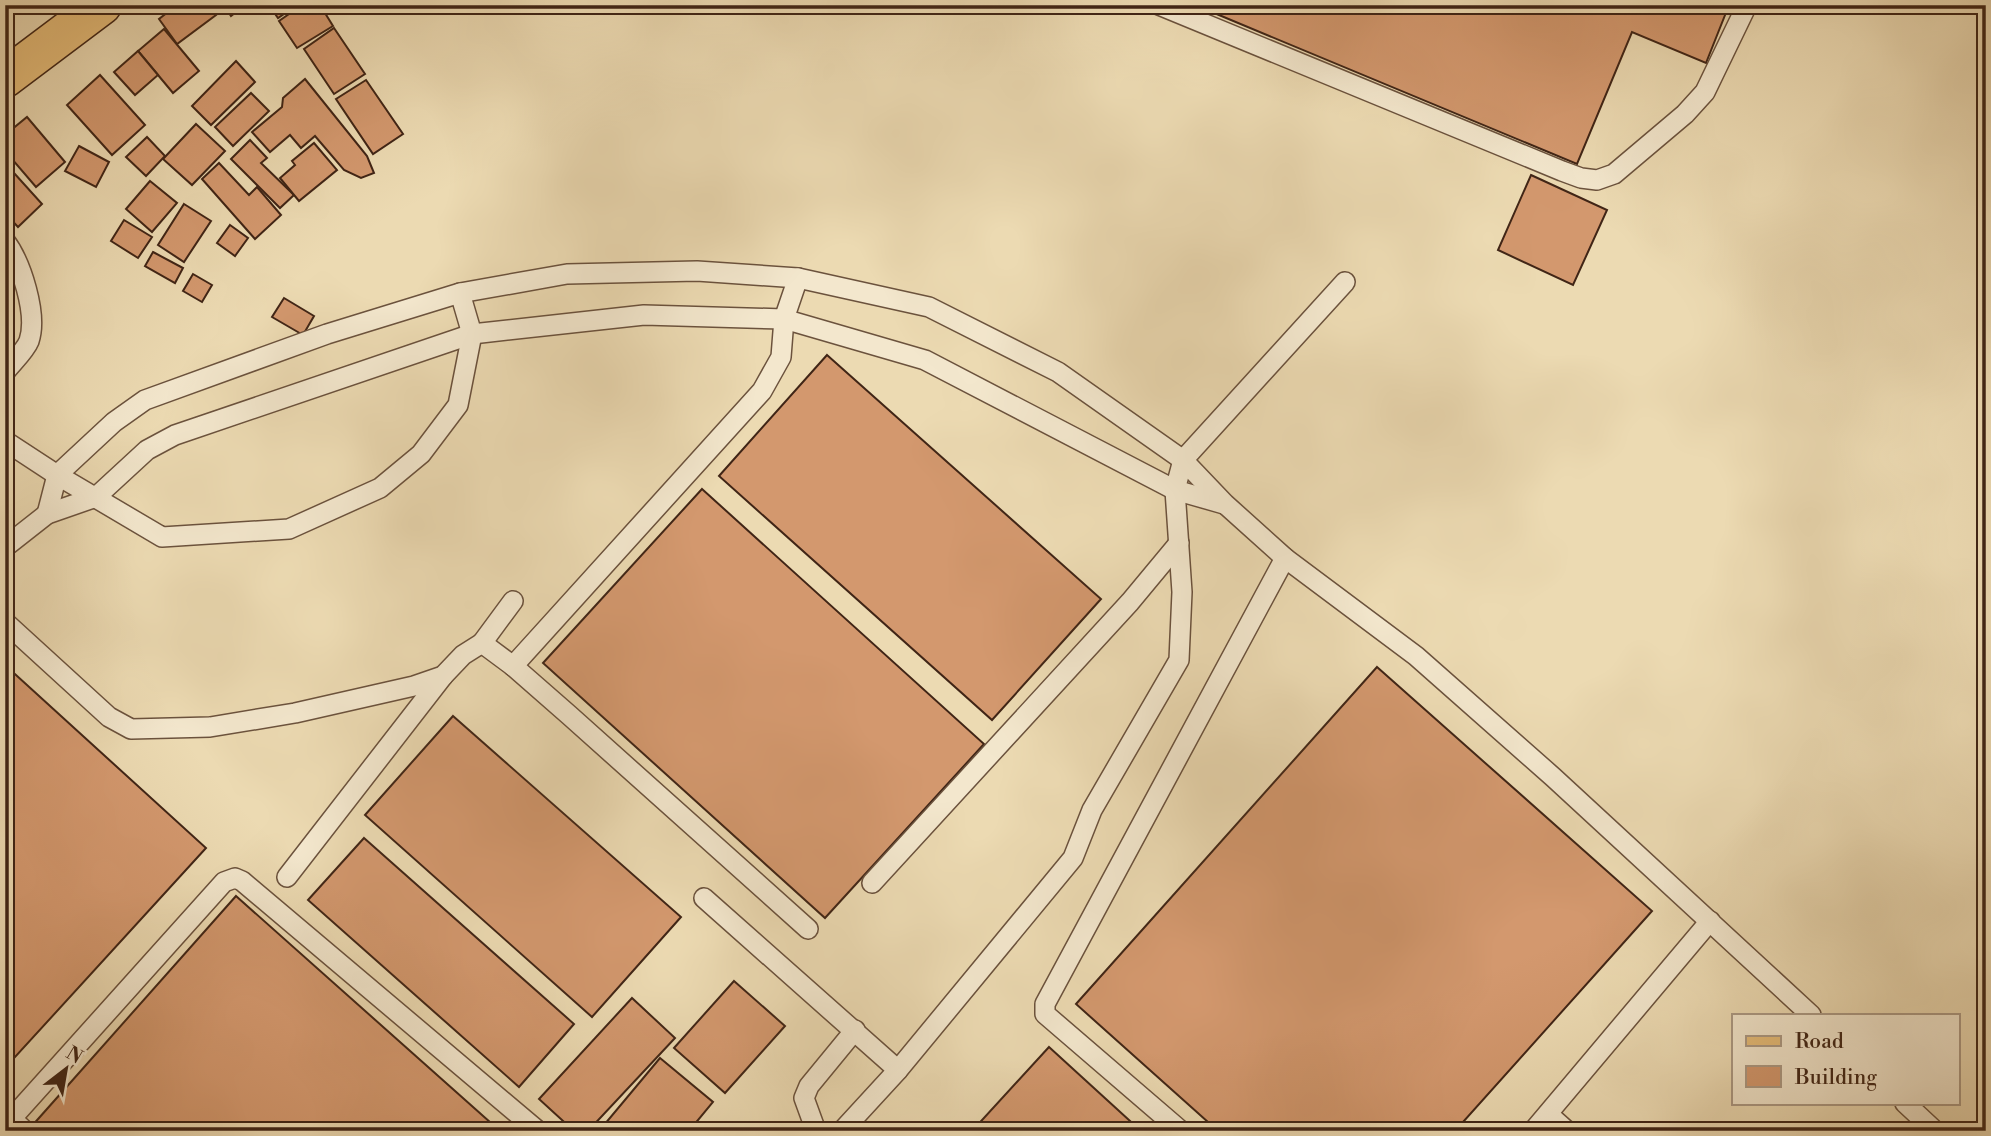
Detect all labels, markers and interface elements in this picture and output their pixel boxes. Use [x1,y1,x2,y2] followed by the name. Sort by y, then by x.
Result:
[1732,1014,1960,1104] legend
[1795,1029,1844,1055] text: Road
[32,1034,102,1104] north arrow
[62,1041,87,1069] text: N
[1794,1065,1877,1091] text: Building

